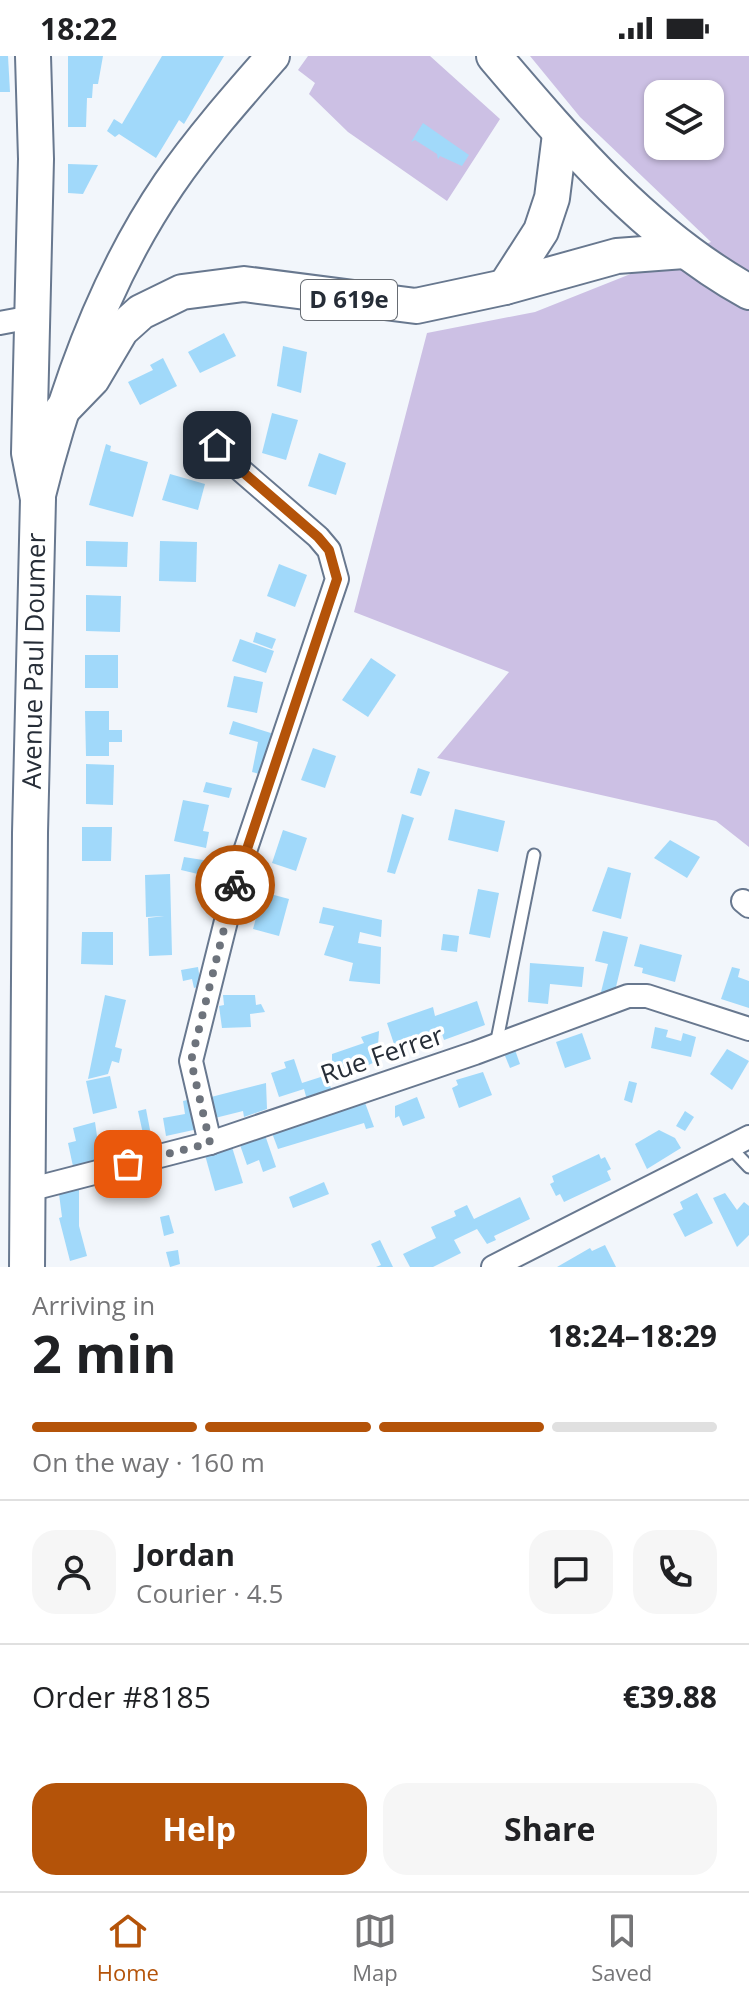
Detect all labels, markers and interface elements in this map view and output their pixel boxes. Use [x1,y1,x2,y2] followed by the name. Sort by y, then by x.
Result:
[40,8,117,49] text: 18:22
[644,80,724,160] map controls
[644,80,724,160] button: layers
[301,280,397,320] road number: D 619e
[183,411,251,479] pin
[195,423,239,467] icon: home
[13,532,53,789] street label: Avenue Paul Doumer
[195,845,275,925] courier
[213,863,257,907] icon: bike
[315,1016,448,1092] street label: Rue Ferrer
[94,1130,162,1198] pin
[106,1142,150,1186] icon: bag
[32,1287,155,1323] text: Arriving in
[548,1315,717,1356] text: 18:24–18:29
[32,1317,176,1388] text: 2 min
[32,1444,265,1480] text: On the way · 160 m
[32,1530,116,1614] button: person
[529,1530,613,1614] button: chat
[633,1530,717,1614] button: phone
[136,1534,235,1575] text: Jordan
[136,1575,283,1611] text: Courier · 4.5
[32,1676,211,1717] text: Order #8185
[623,1676,717,1717] text: €39.88
[32,1783,367,1875] button: Help
[383,1783,717,1875] button: Share
[97,1909,159,1987] tab: Home
[352,1909,398,1987] tab: Map
[591,1909,652,1987] tab: Saved

